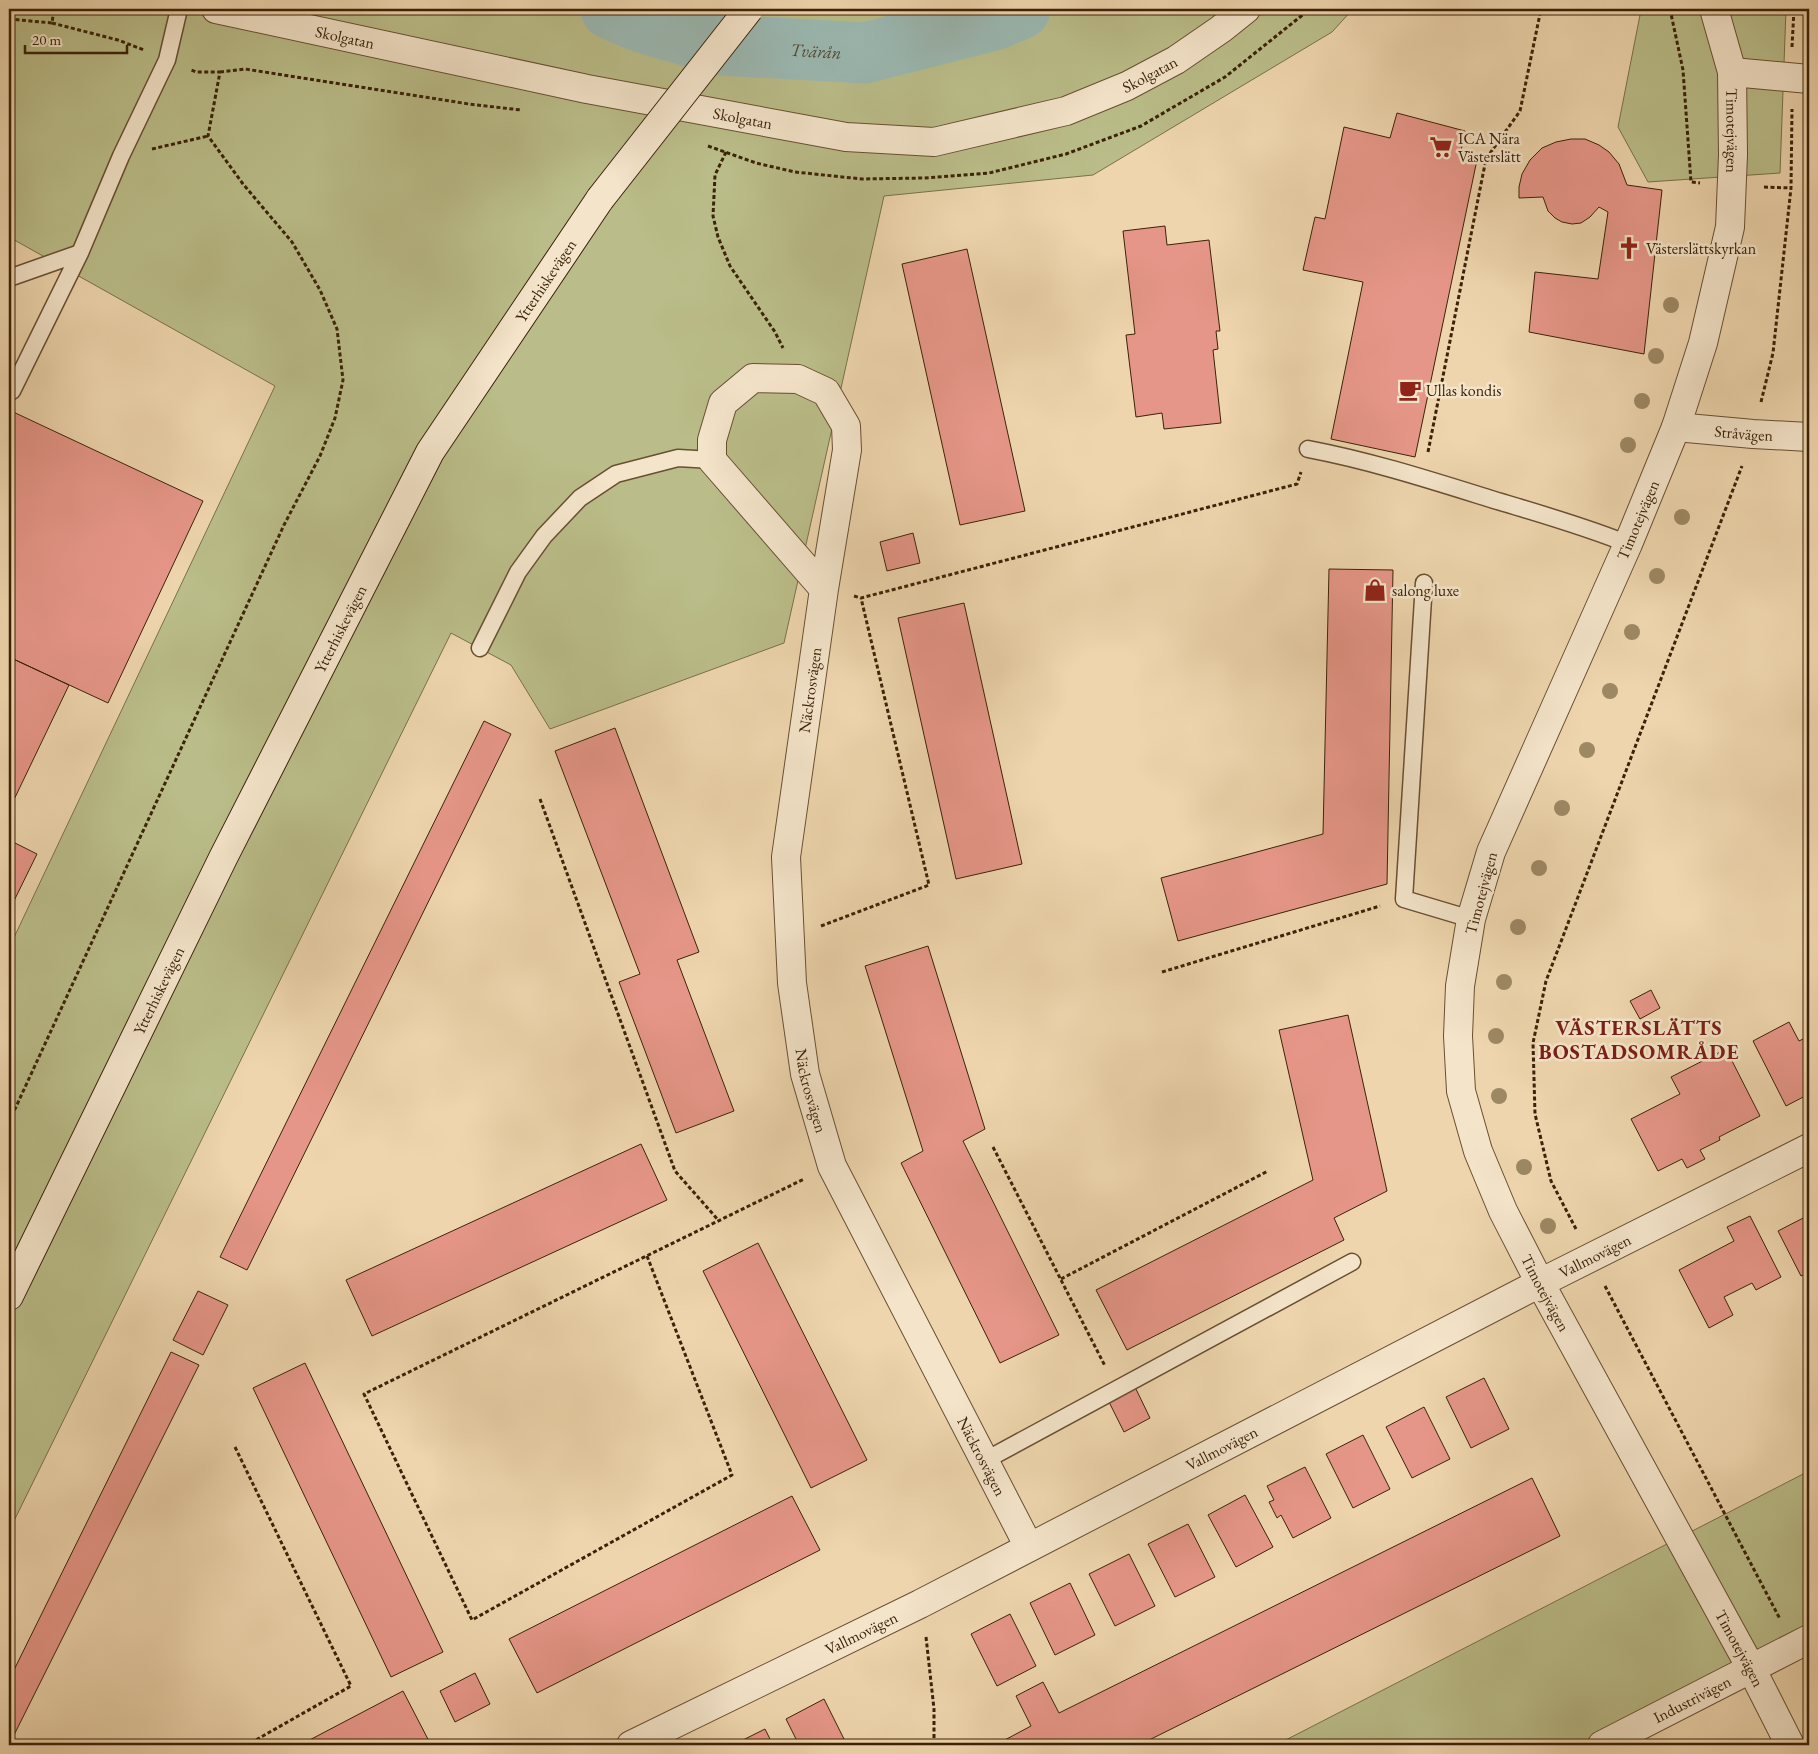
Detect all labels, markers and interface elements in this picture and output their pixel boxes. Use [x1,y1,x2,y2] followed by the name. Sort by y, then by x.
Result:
[314,20,377,53] street label: Skolgatan
[25,22,128,54] scale bar
[32,30,61,49] text: 20 m
[790,37,842,63] water label: Tvärån
[1119,51,1181,97] street label: Skolgatan
[1722,88,1744,174] street label: Timotejvägen
[712,102,775,134] street label: Skolgatan
[1458,128,1521,167] place label: ICA Nära Västerslätt
[1428,134,1454,160] supermarket icon: ICA Nära Västerslätt
[510,234,581,326] street label: Ytterhiskevägen
[1616,235,1642,261] church icon: Västerslättskyrkan
[1646,238,1757,259] place label: Västerslättskyrkan
[1397,377,1423,403] cafe icon: Ullas kondis
[1426,380,1501,401] place label: Ullas kondis
[1714,420,1774,446] street label: Stråvägen
[1612,476,1664,563] street label: Timotejvägen
[1362,577,1388,603] shop icon: salong luxe
[1392,580,1459,601] place label: salong luxe
[309,581,371,676] street label: Ytterhiskevägen
[794,645,826,734] street label: Näckrosvägen
[1460,849,1502,937] street label: Timotejvägen
[128,942,189,1038] street label: Ytterhiskevägen
[1539,1014,1739,1065] district label: VÄSTERSLÄTTS BOSTADSOMRÅDE
[791,1047,832,1136] street label: Näckrosvägen
[1555,1228,1635,1282] street label: Vallmovägen
[1516,1251,1575,1336] street label: Timotejvägen
[953,1413,1011,1500] street label: Näckrosvägen
[1182,1420,1261,1475] street label: Vallmovägen
[821,1606,901,1659] street label: Vallmovägen
[1710,1606,1769,1691] street label: Timotejvägen
[1649,1670,1735,1728] street label: Industrivägen

